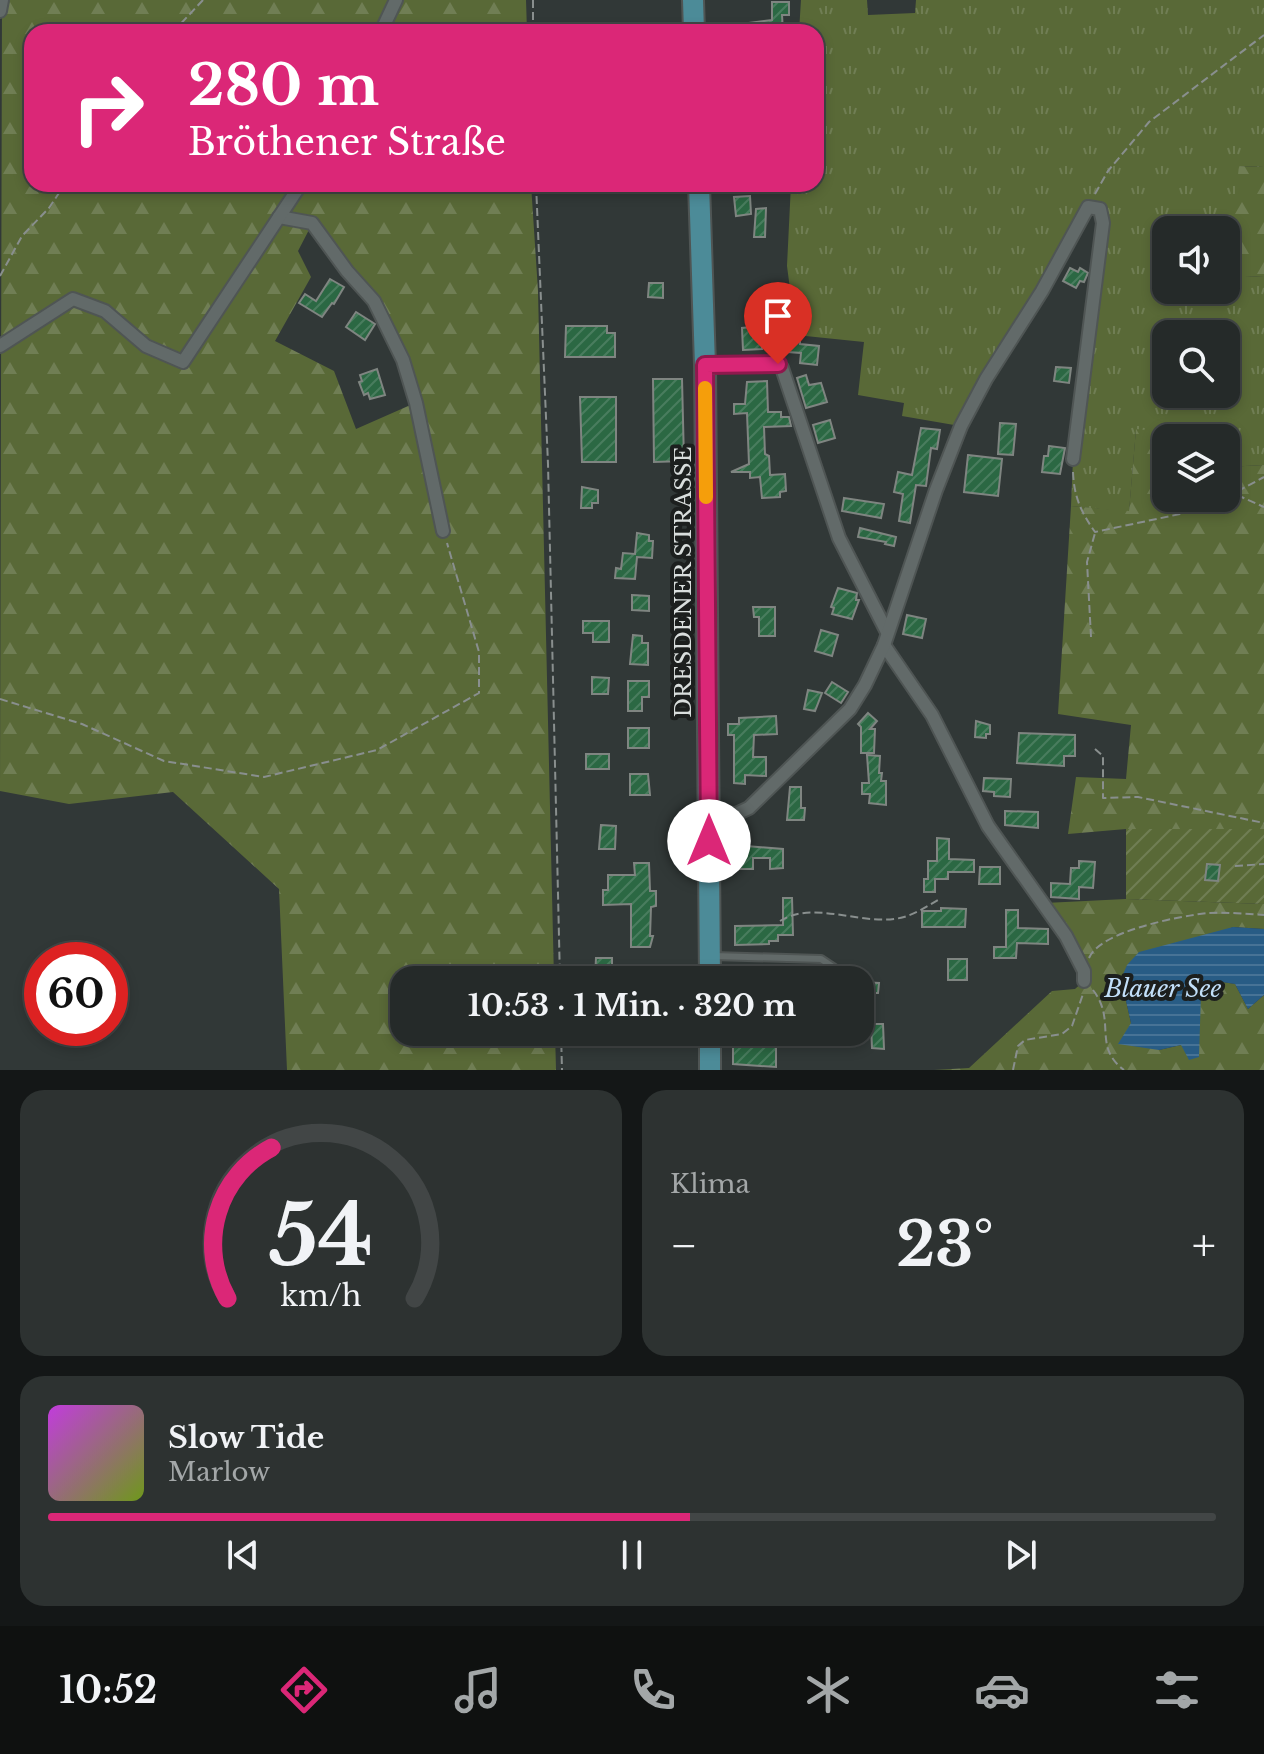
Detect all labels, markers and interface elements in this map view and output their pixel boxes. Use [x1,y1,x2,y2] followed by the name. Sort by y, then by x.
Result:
[188,51,379,120] text: 280 m
[56,56,160,160] icon: right
[188,120,506,165] text: Bröthener Straße
[1152,216,1240,512] map controls
[1152,216,1240,304] button: sound
[744,282,812,364] pin
[756,294,800,338] icon: arrive
[1152,320,1240,408] button: search
[1152,424,1240,512] button: layers
[670,447,697,717] street label: DRESDENER STRASSE
[667,799,751,883] position arrow
[24,942,128,1046] speed limit sign: 60
[1104,974,1221,1003] water label: Blauer See
[468,987,796,1024] text: 10:53 · 1 Min. · 320 m
[670,1168,750,1200] text: Klima
[269,1184,373,1287] text: 54
[896,1208,994,1282] text: 23°
[670,1218,698,1273] text: −
[1192,1218,1216,1273] text: +
[280,1278,362,1314] text: km/h
[168,1419,324,1456] text: Slow Tide
[168,1456,270,1488] text: Marlow
[221,1533,265,1577] icon: previous
[610,1533,654,1577] icon: pause
[999,1533,1043,1577] icon: next
[276,1662,332,1718] icon: directions
[450,1662,506,1718] icon: music
[625,1662,681,1718] icon: phone
[800,1662,856,1718] icon: climate
[974,1662,1030,1718] icon: car
[1149,1662,1205,1718] icon: filters
[59,1668,157,1713] text: 10:52

